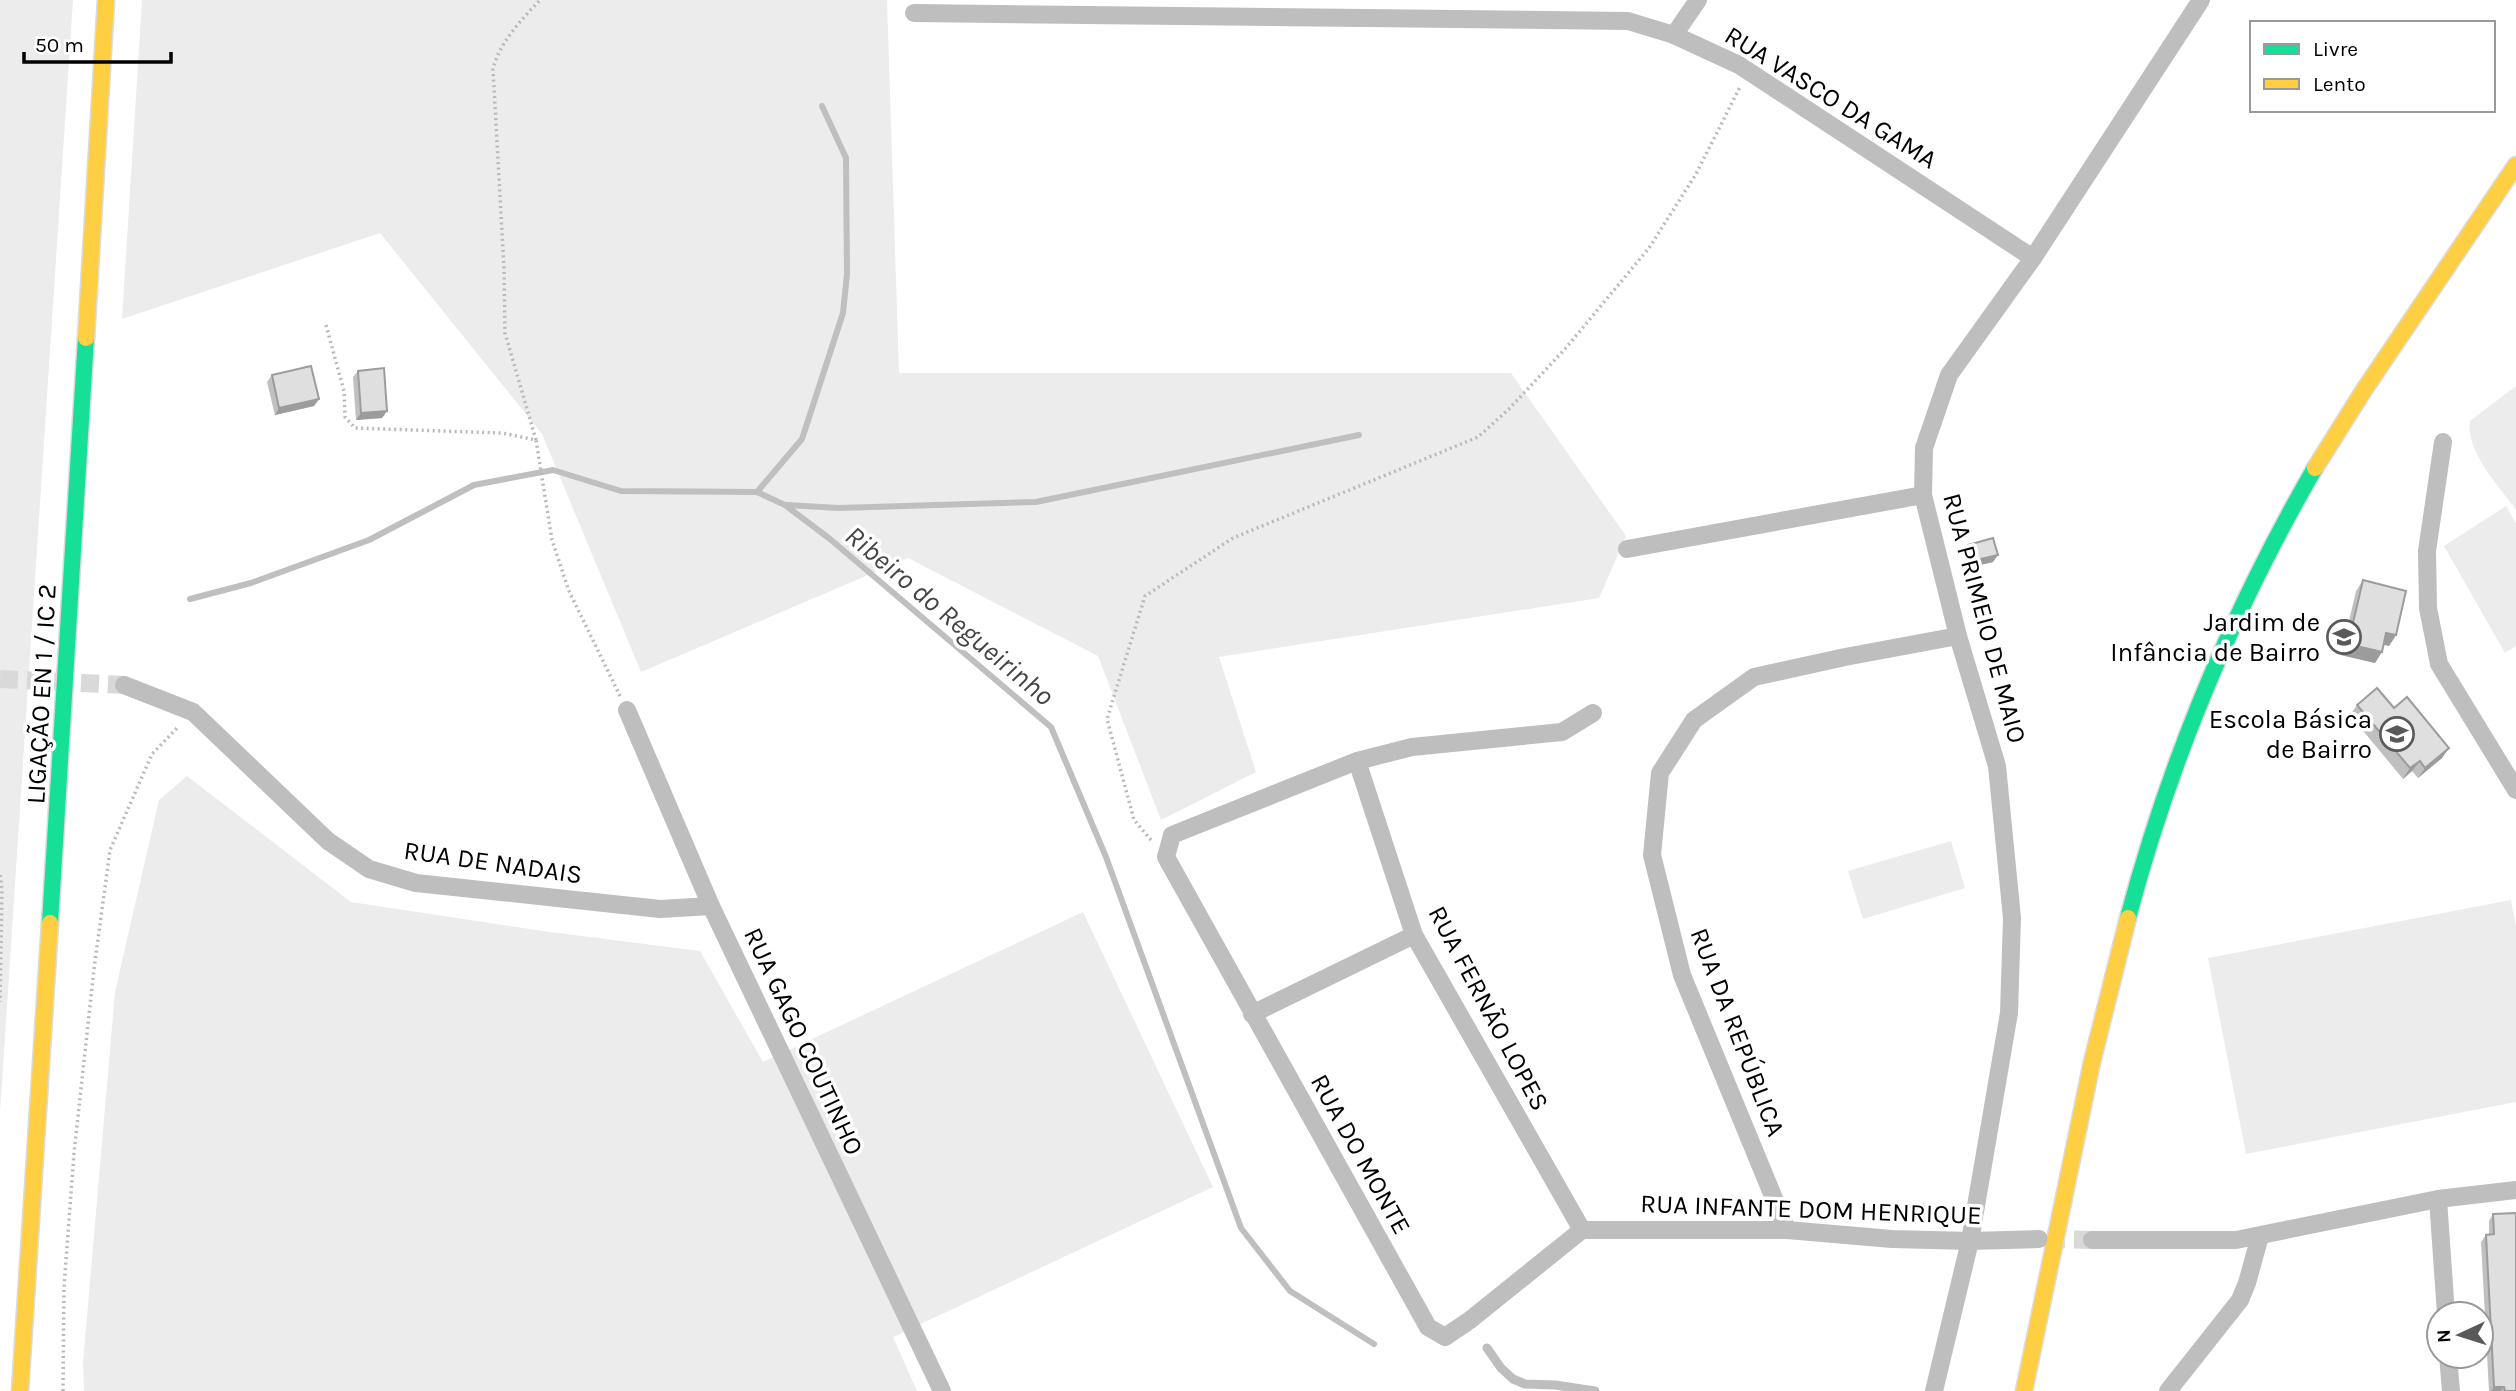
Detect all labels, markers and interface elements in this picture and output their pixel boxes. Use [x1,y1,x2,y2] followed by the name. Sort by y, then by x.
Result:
[1719,20,1943,175] street label: RUA VASCO DA GAMA
[24,21,172,65] scale bar
[2250,21,2495,112] legend
[35,33,84,57] text: 50 m
[2313,37,2358,61] text: Livre
[2313,72,2366,96] text: Lento
[1936,490,2033,746] street label: RUA PRIMEIO DE MAIO
[839,519,1061,712] water label: Ribeiro do Regueirinho
[20,583,63,805] street label: LIGAÇÃO EN 1 / IC 2
[2110,607,2320,668] place label: Jardim de Infância de Bairro
[2325,618,2363,656] school or university icon: Jardim de Infância de Bairro
[2209,704,2372,765] place label: Escola Básica de Bairro
[2378,715,2416,753] school or university icon: Escola Básica de Bairro
[402,835,584,890] street label: RUA DE NADAIS
[1421,901,1556,1116] street label: RUA FERNÃO LOPES
[737,923,870,1160] street label: RUA GAGO COUTINHO
[1684,923,1792,1141] street label: RUA DA REPÚBLICA
[1304,1069,1417,1240] street label: RUA DO MONTE
[1640,1188,1982,1231] street label: RUA INFANTE DOM HENRIQUE
[2425,1300,2495,1370] north arrow
[2433,1329,2455,1344] text: N

